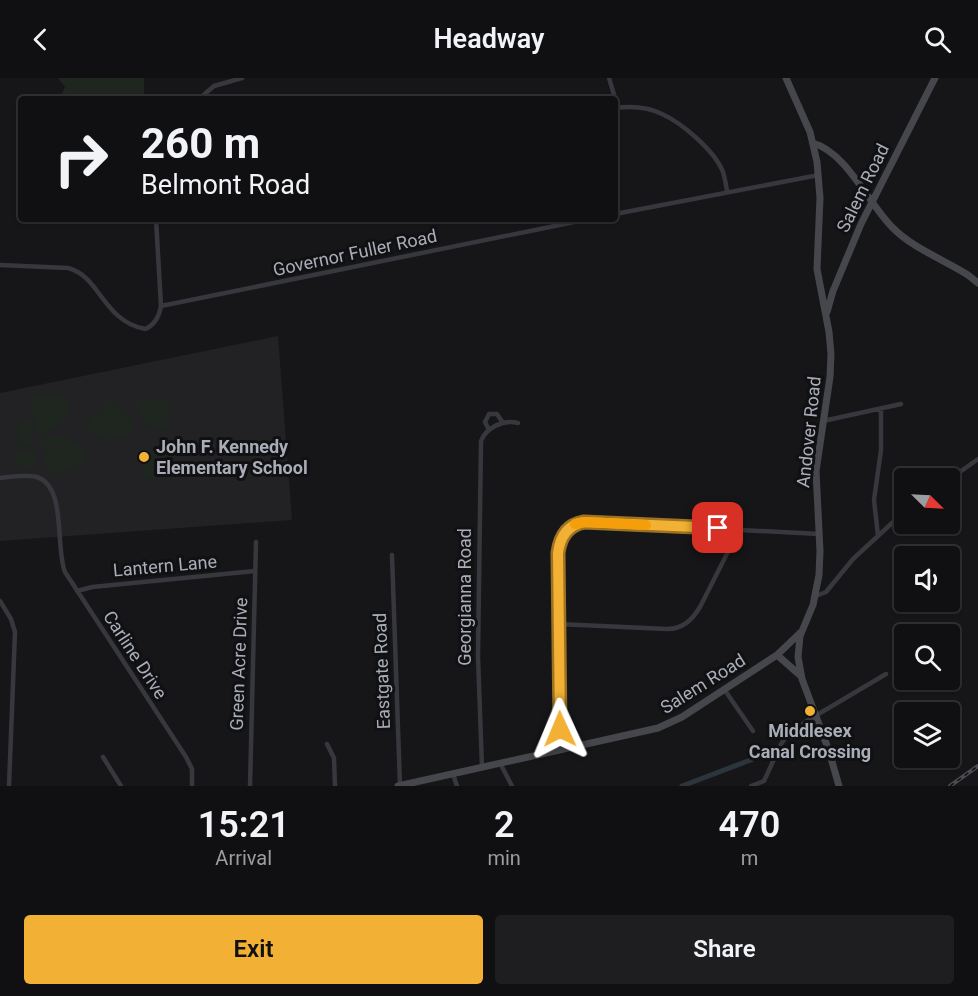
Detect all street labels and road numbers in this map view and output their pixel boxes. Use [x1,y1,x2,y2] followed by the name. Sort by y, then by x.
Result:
[832,140,893,236] street label: Salem Road
[271,225,439,280] street label: Governor Fuller Road
[792,375,825,489] street label: Andover Road
[454,528,475,666] street label: Georgianna Road
[112,550,218,581] street label: Lantern Lane
[226,597,251,731] street label: Green Acre Drive
[99,607,172,703] street label: Carline Drive
[369,613,394,729] street label: Eastgate Road
[656,649,749,718] street label: Salem Road

